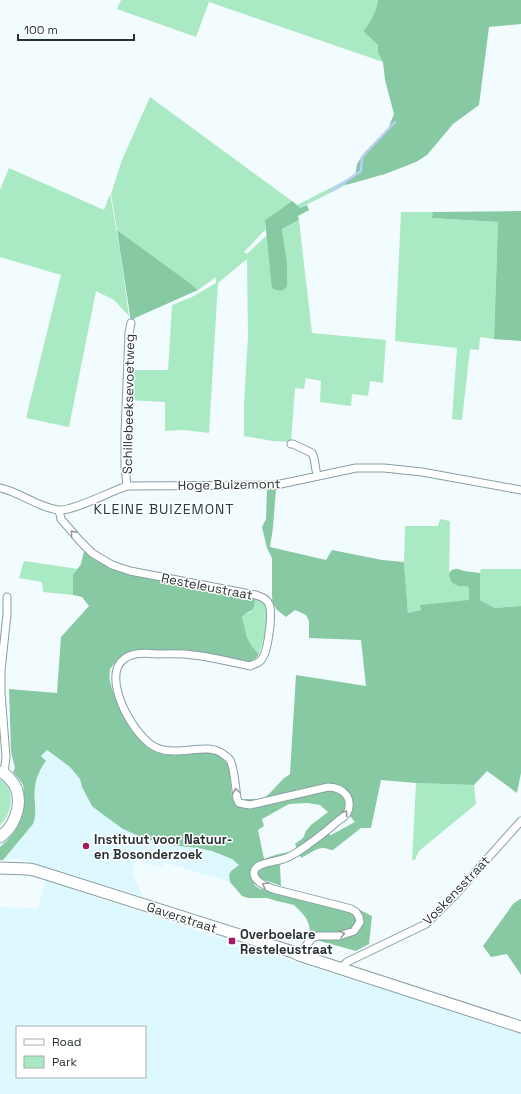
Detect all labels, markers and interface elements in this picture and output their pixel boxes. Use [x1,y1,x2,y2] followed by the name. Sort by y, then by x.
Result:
[18,16,134,42] scale bar
[24,22,58,38] text: 100 m
[119,334,138,474] street label: Schillebeeksevoetweg
[177,475,281,494] street label: Hoge Buizemont
[93,500,235,518] district label: KLEINE BUIZEMONT
[70,530,78,538] one-way arrow
[160,569,254,604] street label: Resteleustraat
[232,788,241,794] one-way arrow
[340,810,347,817] one-way arrow
[94,831,232,863] place label: Instituut voor Natuur- en Bosonderzoek
[81,841,91,851] marker: Instituut voor Natuur- en Bosonderzoek
[419,852,494,928] street label: Voskensstraat
[262,882,269,889] one-way arrow
[145,898,219,937] street label: Gaverstraat
[240,926,333,958] place label: Overboelare Resteleustraat
[339,931,346,939] one-way arrow
[227,936,237,946] marker: Overboelare Resteleustraat
[16,1026,146,1078] legend
[52,1034,81,1050] text: Road
[52,1054,77,1070] text: Park

